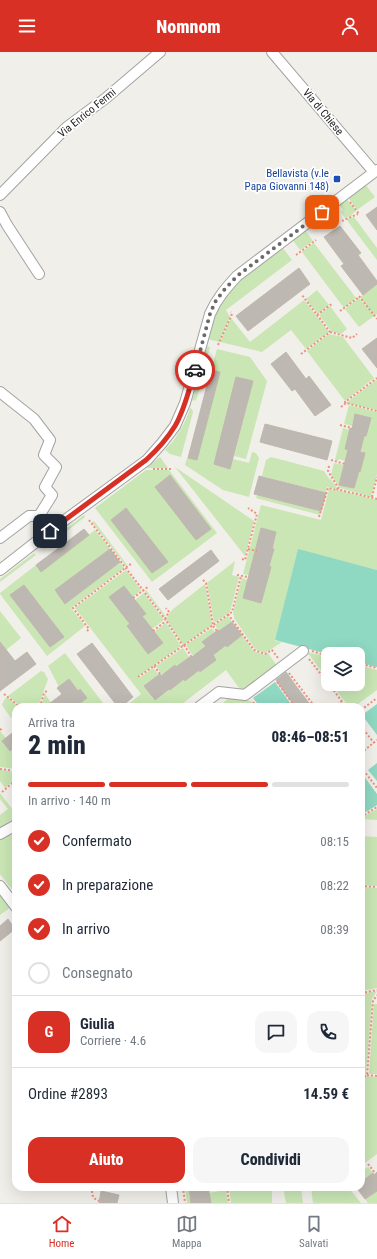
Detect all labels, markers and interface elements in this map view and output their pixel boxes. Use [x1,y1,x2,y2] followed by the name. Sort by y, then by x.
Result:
[16,15,38,37] icon: menu
[339,15,361,37] icon: person
[156,16,221,37] text: Nomnom
[55,86,119,140] street label: Via Enrico Fermi
[300,86,346,138] street label: Via di Chiese
[245,167,329,193] place label: Bellavista (v.le Papa Giovanni 148)
[332,174,342,184] marker: Bellavista (v.le Papa Giovanni 148)
[305,195,339,229] pin
[311,201,333,223] icon: bag
[175,350,215,390] courier
[184,359,206,381] icon: car
[33,514,67,548] pin
[39,520,61,542] icon: home
[321,647,365,691] map controls
[321,647,365,691] button: layers
[28,715,75,730] text: Arriva tra
[271,728,349,746] text: 08:46–08:51
[28,730,86,760] text: 2 min
[28,793,111,808] text: In arrivo · 140 m
[28,830,50,852] icon: check
[62,832,132,850] text: Confermato
[320,834,349,849] text: 08:15
[28,874,50,896] icon: check
[62,876,153,894] text: In preparazione
[320,878,349,893] text: 08:22
[28,918,50,940] icon: check
[62,920,110,938] text: In arrivo
[320,922,349,937] text: 08:39
[62,964,133,982] text: Consegnato
[255,1011,297,1053] button: chat
[307,1011,349,1053] button: phone
[80,1015,115,1033] text: Giulia
[45,1023,53,1041] text: G
[80,1033,146,1048] text: Corriere · 4.6
[28,1085,108,1103] text: Ordine #2893
[303,1085,349,1103] text: 14.59 €
[28,1137,185,1183] button: Aiuto
[193,1137,349,1183] button: Condividi
[49,1213,75,1250] tab: Home
[172,1213,202,1250] tab: Mappa
[299,1213,328,1250] tab: Salvati

